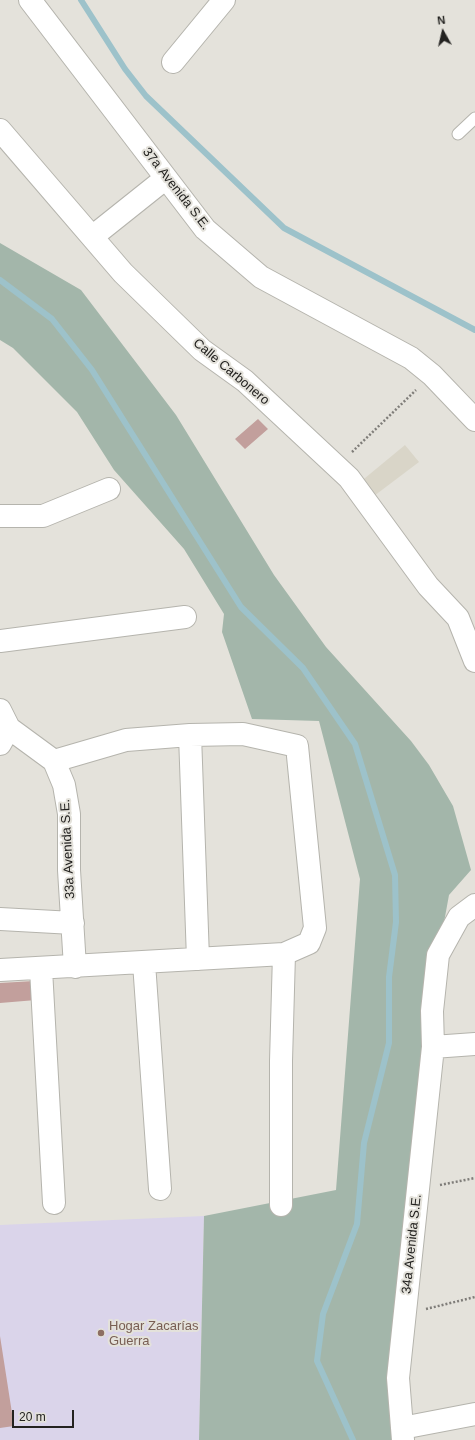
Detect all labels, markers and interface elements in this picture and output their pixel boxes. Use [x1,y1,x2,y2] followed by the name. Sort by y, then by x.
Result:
[423,12,463,52] north arrow
[437,14,446,27] text: N
[139,145,213,233] street label: 37a Avenida S.E.
[190,336,272,408] street label: Calle Carbonero
[58,799,78,899] street label: 33a Avenida S.E.
[399,1193,425,1295] street label: 34a Avenida S.E.
[109,1318,199,1349] place label: Hogar Zacarías Guerra
[96,1328,106,1338] marker: Hogar Zacarías Guerra
[14,1402,76,1428] scale bar
[19,1410,46,1424] text: 20 m

